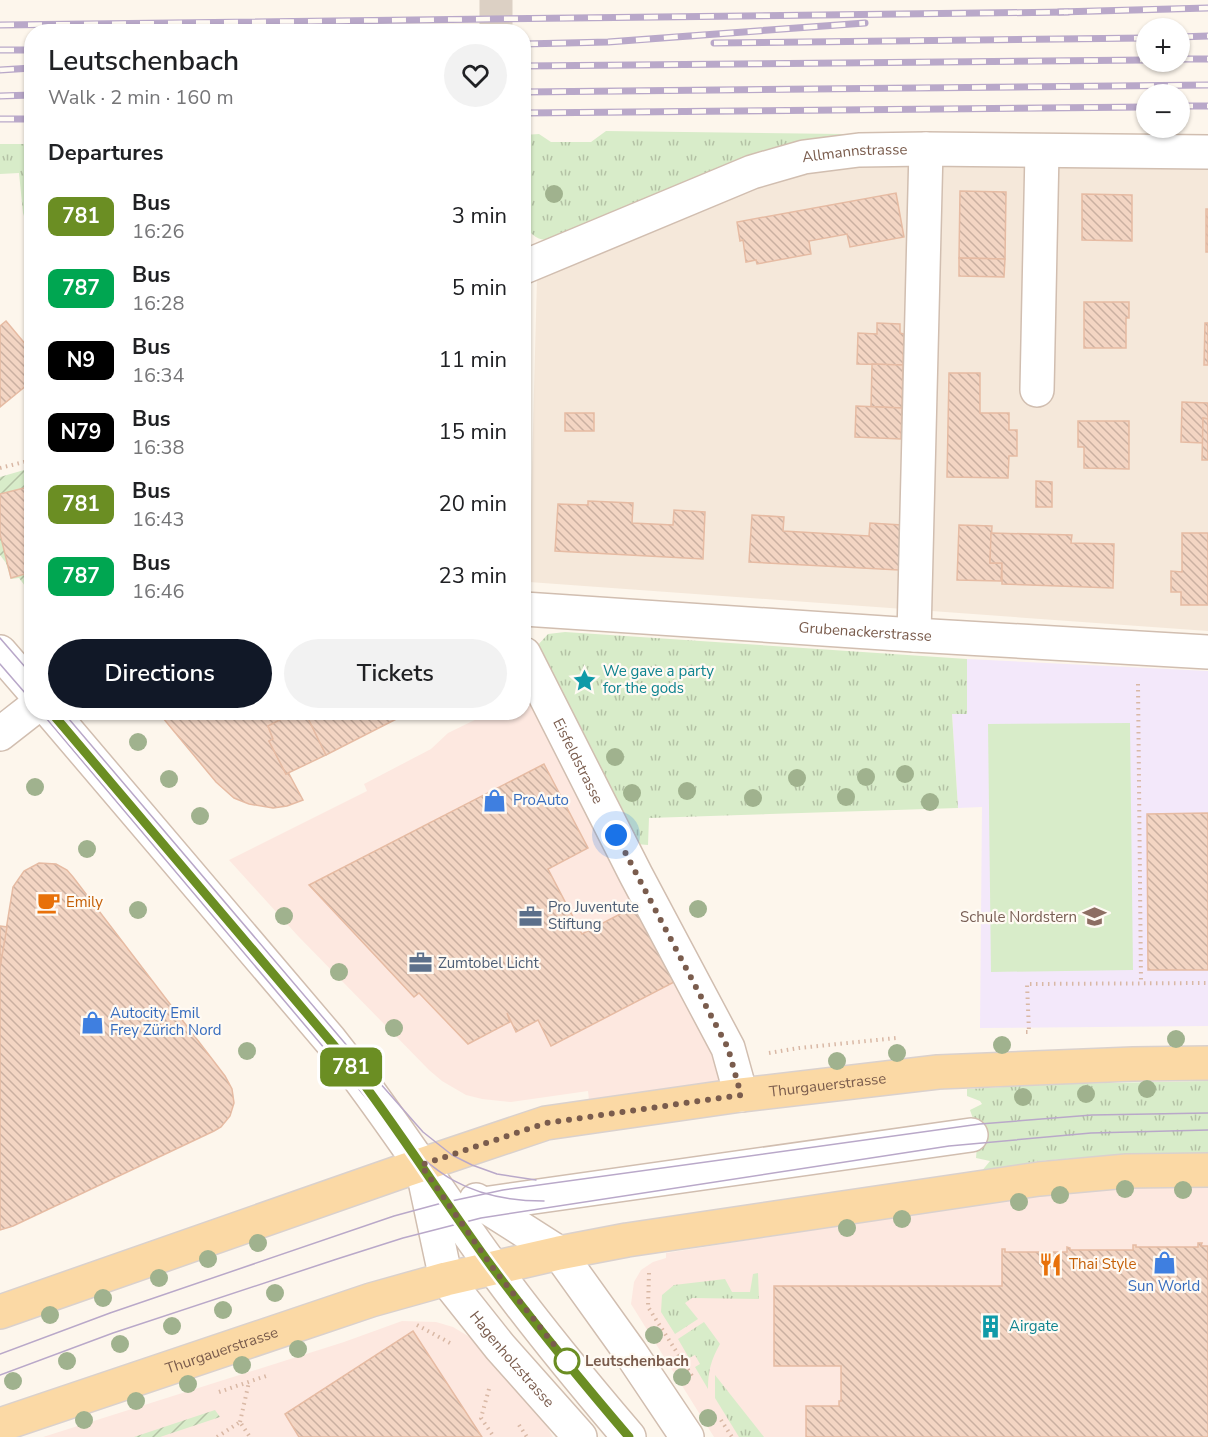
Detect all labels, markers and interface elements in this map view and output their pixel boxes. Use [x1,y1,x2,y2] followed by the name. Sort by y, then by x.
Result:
[1136,18,1190,138] map controls
[1136,18,1190,72] button: +
[48,42,239,80] text: Leutschenbach
[444,44,507,107] button: heart
[48,84,234,111] text: Walk · 2 min · 160 m
[1136,84,1190,138] button: −
[48,138,163,168] text: Departures
[801,139,907,167] street label: Allmannstrasse
[132,188,171,218] text: Bus
[452,201,507,231] text: 3 min
[62,202,100,230] text: 781
[132,218,185,245] text: 16:26
[132,260,171,290] text: Bus
[452,273,507,303] text: 5 min
[62,274,100,302] text: 787
[132,290,185,317] text: 16:28
[132,332,171,362] text: Bus
[439,345,507,375] text: 11 min
[67,346,95,374] text: N9
[132,362,185,389] text: 16:34
[132,404,171,434] text: Bus
[439,417,507,447] text: 15 min
[61,418,101,446] text: N79
[132,434,185,461] text: 16:38
[132,476,171,506] text: Bus
[439,489,507,519] text: 20 min
[62,490,100,518] text: 781
[132,506,185,533] text: 16:43
[132,548,171,578] text: Bus
[439,561,507,591] text: 23 min
[62,562,100,590] text: 787
[132,578,185,605] text: 16:46
[798,617,932,646] street label: Grubenackerstrasse
[48,639,272,708] button: Directions
[284,639,507,708] button: Tickets
[603,661,714,698] place label: We gave a party for the gods
[572,667,598,693] place icon: We gave a party for the gods
[548,715,608,807] street label: Eisfeldstrasse
[482,787,508,813] shop icon: ProAuto
[513,790,569,810] place label: ProAuto
[601,820,631,850] your location
[35,889,61,915] cafe icon: Emily
[66,892,103,912] place label: Emily
[548,897,639,934] place label: Pro Juventute Stiftung
[517,903,543,929] office icon: Pro Juventute Stiftung
[1082,904,1108,930] school or university icon: Schule Nordstern
[960,907,1077,927] place label: Schule Nordstern
[407,950,433,976] office icon: Zumtobel Licht
[438,953,540,973] place label: Zumtobel Licht
[110,1003,222,1040] place label: Autocity Emil Frey Zürich Nord
[79,1009,105,1035] shop icon: Autocity Emil Frey Zürich Nord
[316,1048,386,1086] line badge: 781
[332,1053,370,1081] text: 781
[768,1068,887,1102] street label: Thurgauerstrasse
[1151,1249,1177,1275] shop icon: Sun World
[1038,1251,1064,1277] restaurant icon: Thai Style
[1069,1254,1136,1274] place label: Thai Style
[1128,1276,1200,1296] place label: Sun World
[465,1307,559,1412] street label: Hagenholzstrasse
[978,1313,1004,1339] building icon: Airgate
[1009,1316,1059,1336] place label: Airgate
[163,1322,281,1379] street label: Thurgauerstrasse
[554,1348,580,1374] marker: Leutschenbach
[585,1351,689,1371] place label: Leutschenbach

